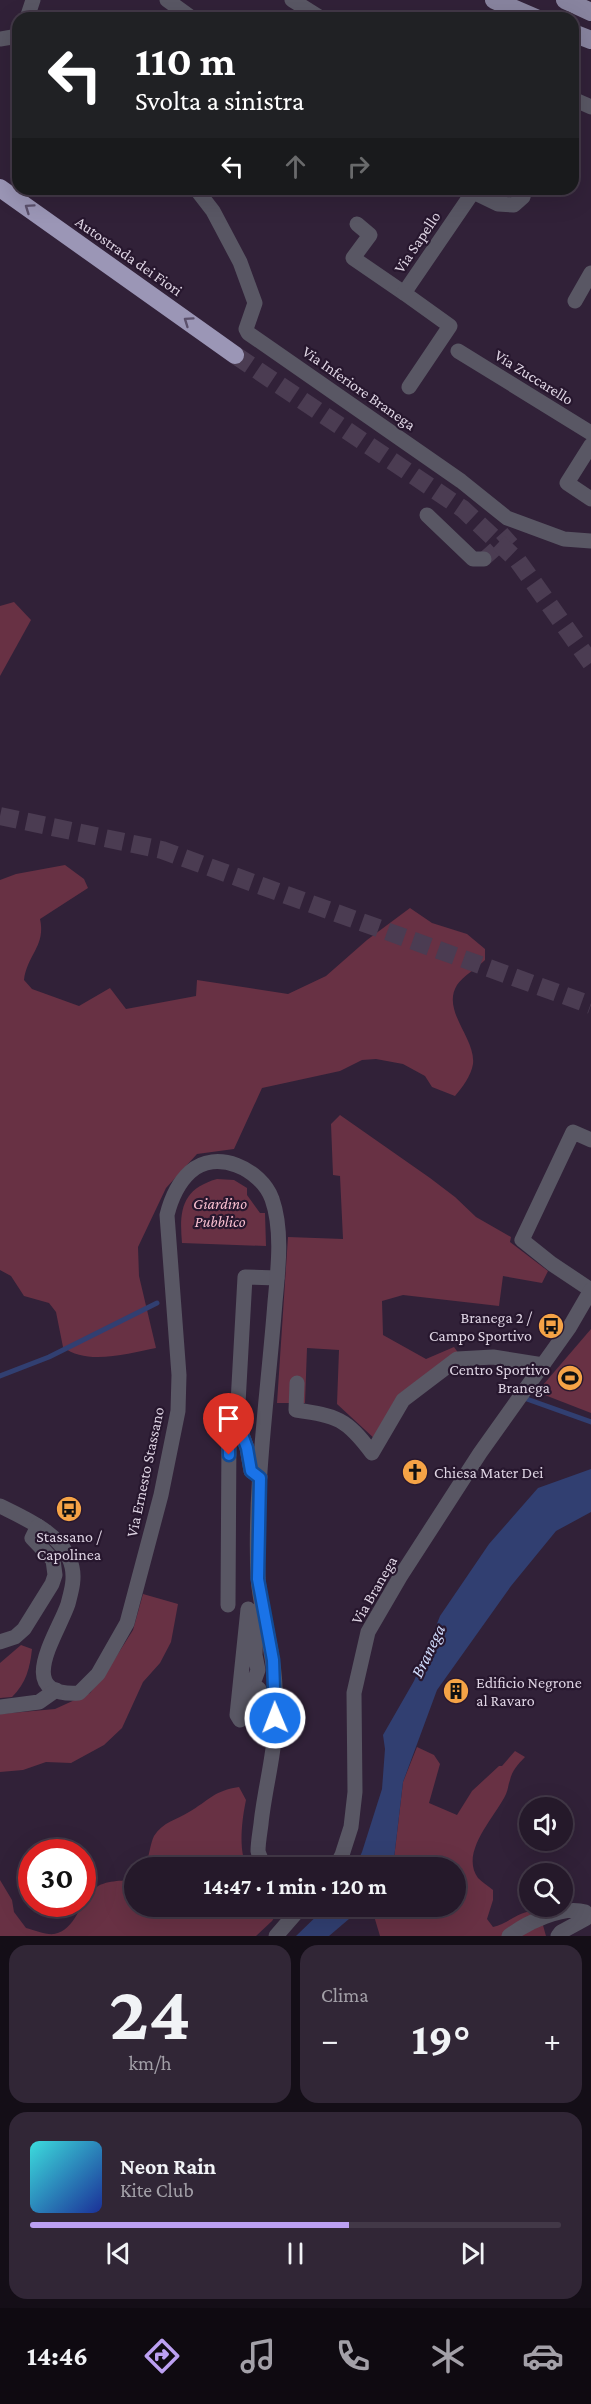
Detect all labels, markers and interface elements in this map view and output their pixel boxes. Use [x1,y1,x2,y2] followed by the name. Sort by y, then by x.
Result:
[36,36,114,114] icon: left
[135,37,236,84] text: 110 m
[135,86,304,116] text: Svolta a sinistra
[216,150,249,183] icon: left
[279,150,312,183] icon: ahead
[342,150,375,183] icon: right
[25,204,36,215] one-way arrow
[390,208,445,276] street label: Via Sapello
[72,213,186,299] street label: Autostrada dei Fiori
[183,318,194,329] one-way arrow
[299,343,419,435] street label: Via Inferiore Branega
[492,346,576,408] street label: Via Zuccarello
[193,1195,247,1230] park label: Giardino Pubblico
[429,1309,533,1345] place label: Branega 2 / Campo Sportivo
[536,1311,566,1341] bus stop icon: Branega 2 / Campo Sportivo
[449,1361,551,1397] place label: Centro Sportivo Branega
[555,1363,585,1393] sports icon: Centro Sportivo Branega
[203,1393,254,1455] pin
[212,1402,245,1435] icon: arrive
[123,1405,167,1539] street label: Via Ernesto Stassano
[400,1457,430,1487] church icon: Chiesa Mater Dei
[434,1464,543,1481] place label: Chiesa Mater Dei
[54,1494,84,1524] bus stop icon: Stassano / Capolinea
[36,1528,103,1564] place label: Stassano / Capolinea
[348,1552,401,1628] street label: Via Branega
[407,1621,450,1681] water label: Branega
[476,1674,582,1709] place label: Edificio Negrone al Ravaro
[441,1676,471,1706] building icon: Edificio Negrone al Ravaro
[243,1686,307,1750] position arrow
[519,1797,573,1917] map controls
[519,1797,573,1851] button: sound
[18,1839,96,1917] speed limit sign: 30
[519,1863,573,1917] button: search
[203,1874,387,1899] text: 14:47 · 1 min · 120 m
[109,1969,191,2056] text: 24
[321,1984,369,2006] text: Clima
[412,2014,470,2064] text: 19°
[321,2021,338,2058] text: −
[544,2021,561,2058] text: +
[128,2052,172,2074] text: km/h
[120,2154,216,2179] text: Neon Rain
[120,2179,194,2201] text: Kite Club
[102,2237,135,2270] icon: previous
[279,2237,312,2270] icon: pause
[456,2237,489,2270] icon: next
[141,2335,183,2377] icon: directions
[237,2335,279,2377] icon: music
[332,2335,374,2377] icon: phone
[427,2335,469,2377] icon: climate
[522,2335,564,2377] icon: car
[27,2341,88,2371] text: 14:46

